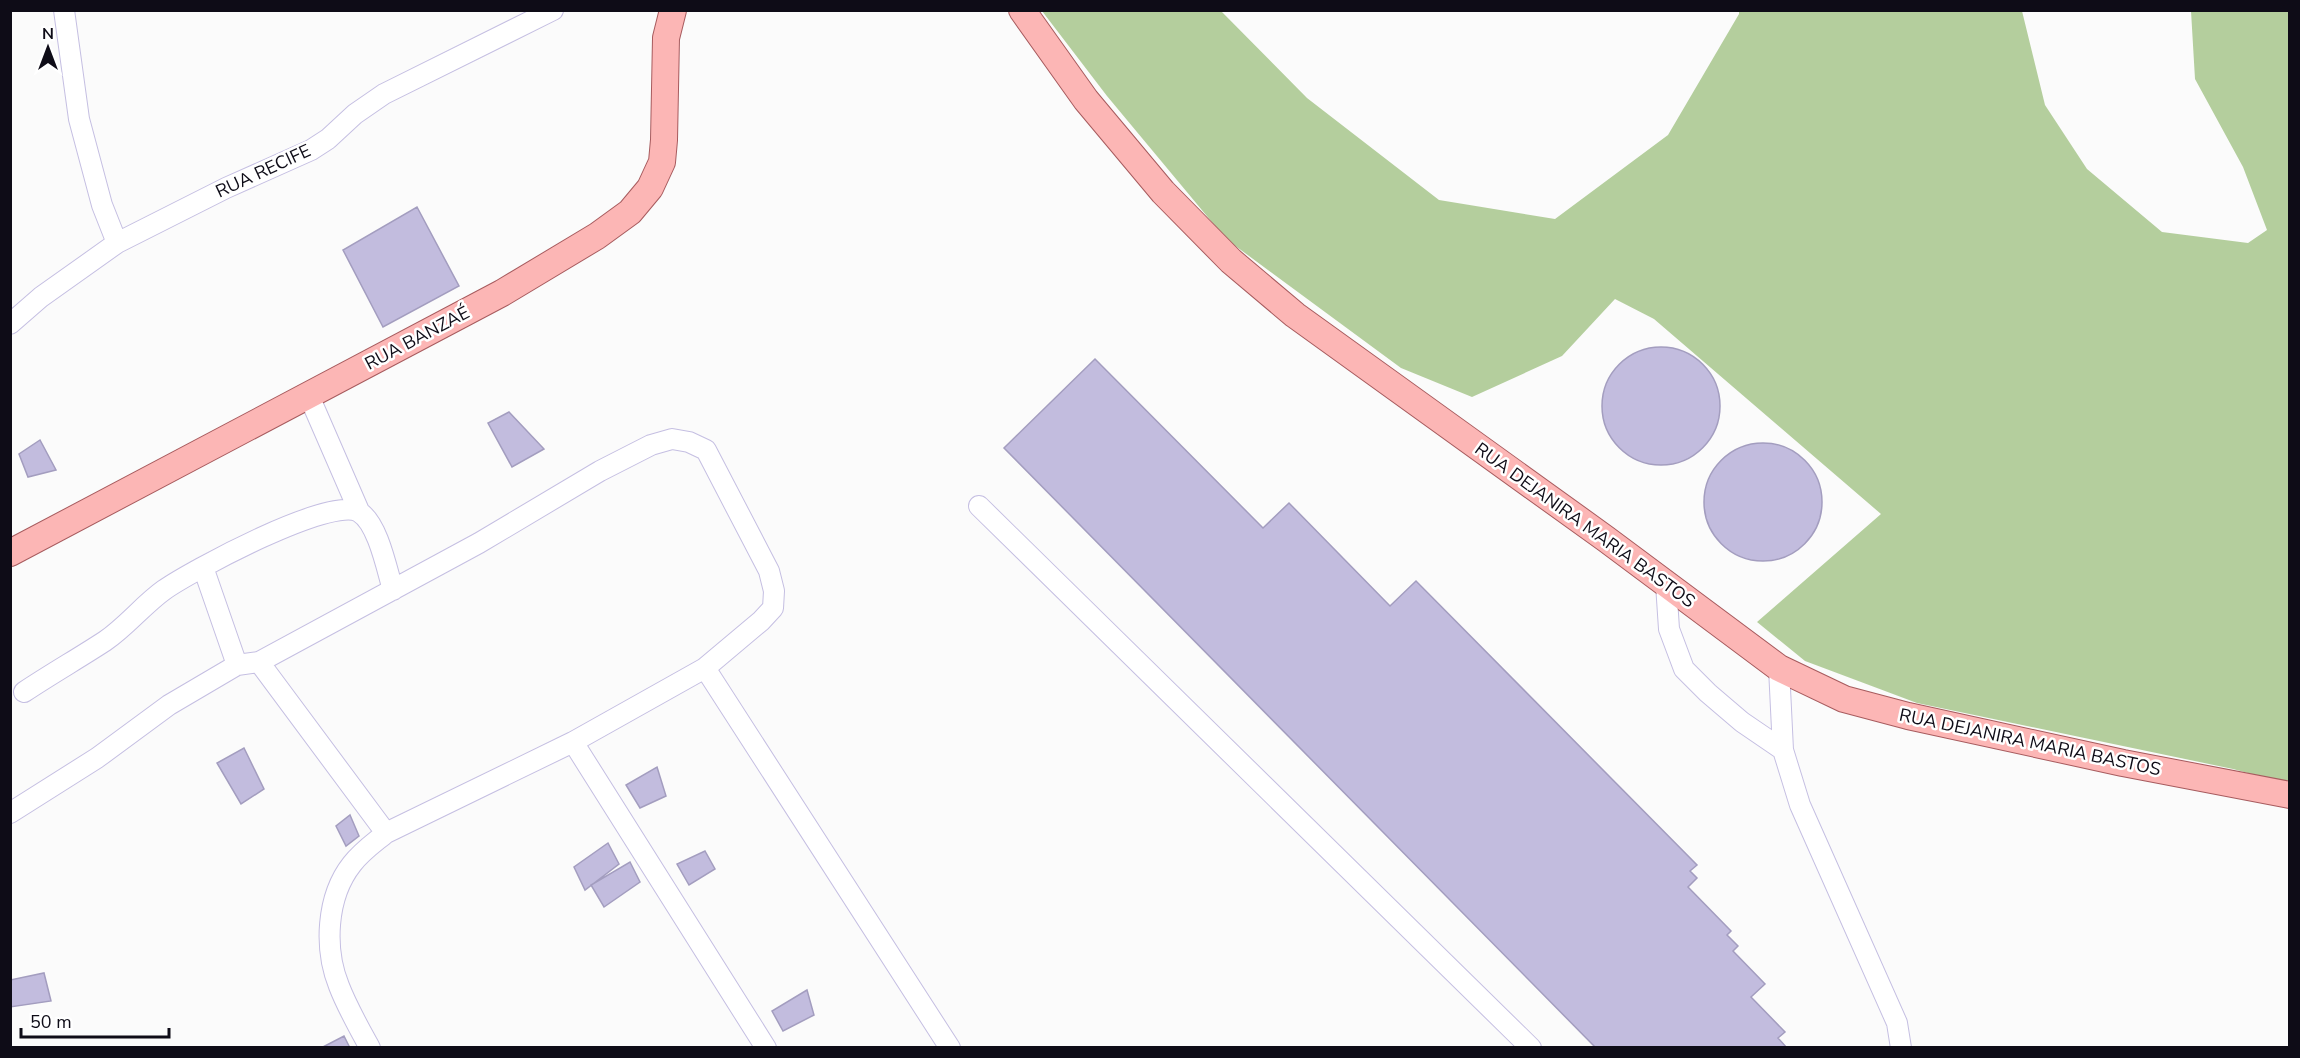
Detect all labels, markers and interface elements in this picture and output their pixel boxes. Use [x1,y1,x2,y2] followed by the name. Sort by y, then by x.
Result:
[18,18,78,78] north arrow
[42,23,54,45] text: N
[212,138,314,204] street label: RUA RECIFE
[360,300,474,376] street label: RUA BANZAÉ
[1470,437,1700,613] street label: RUA DEJANIRA MARIA BASTOS
[1897,703,2163,781] street label: RUA DEJANIRA MARIA BASTOS
[21,1001,170,1039] scale bar
[30,1010,72,1034] text: 50 m

